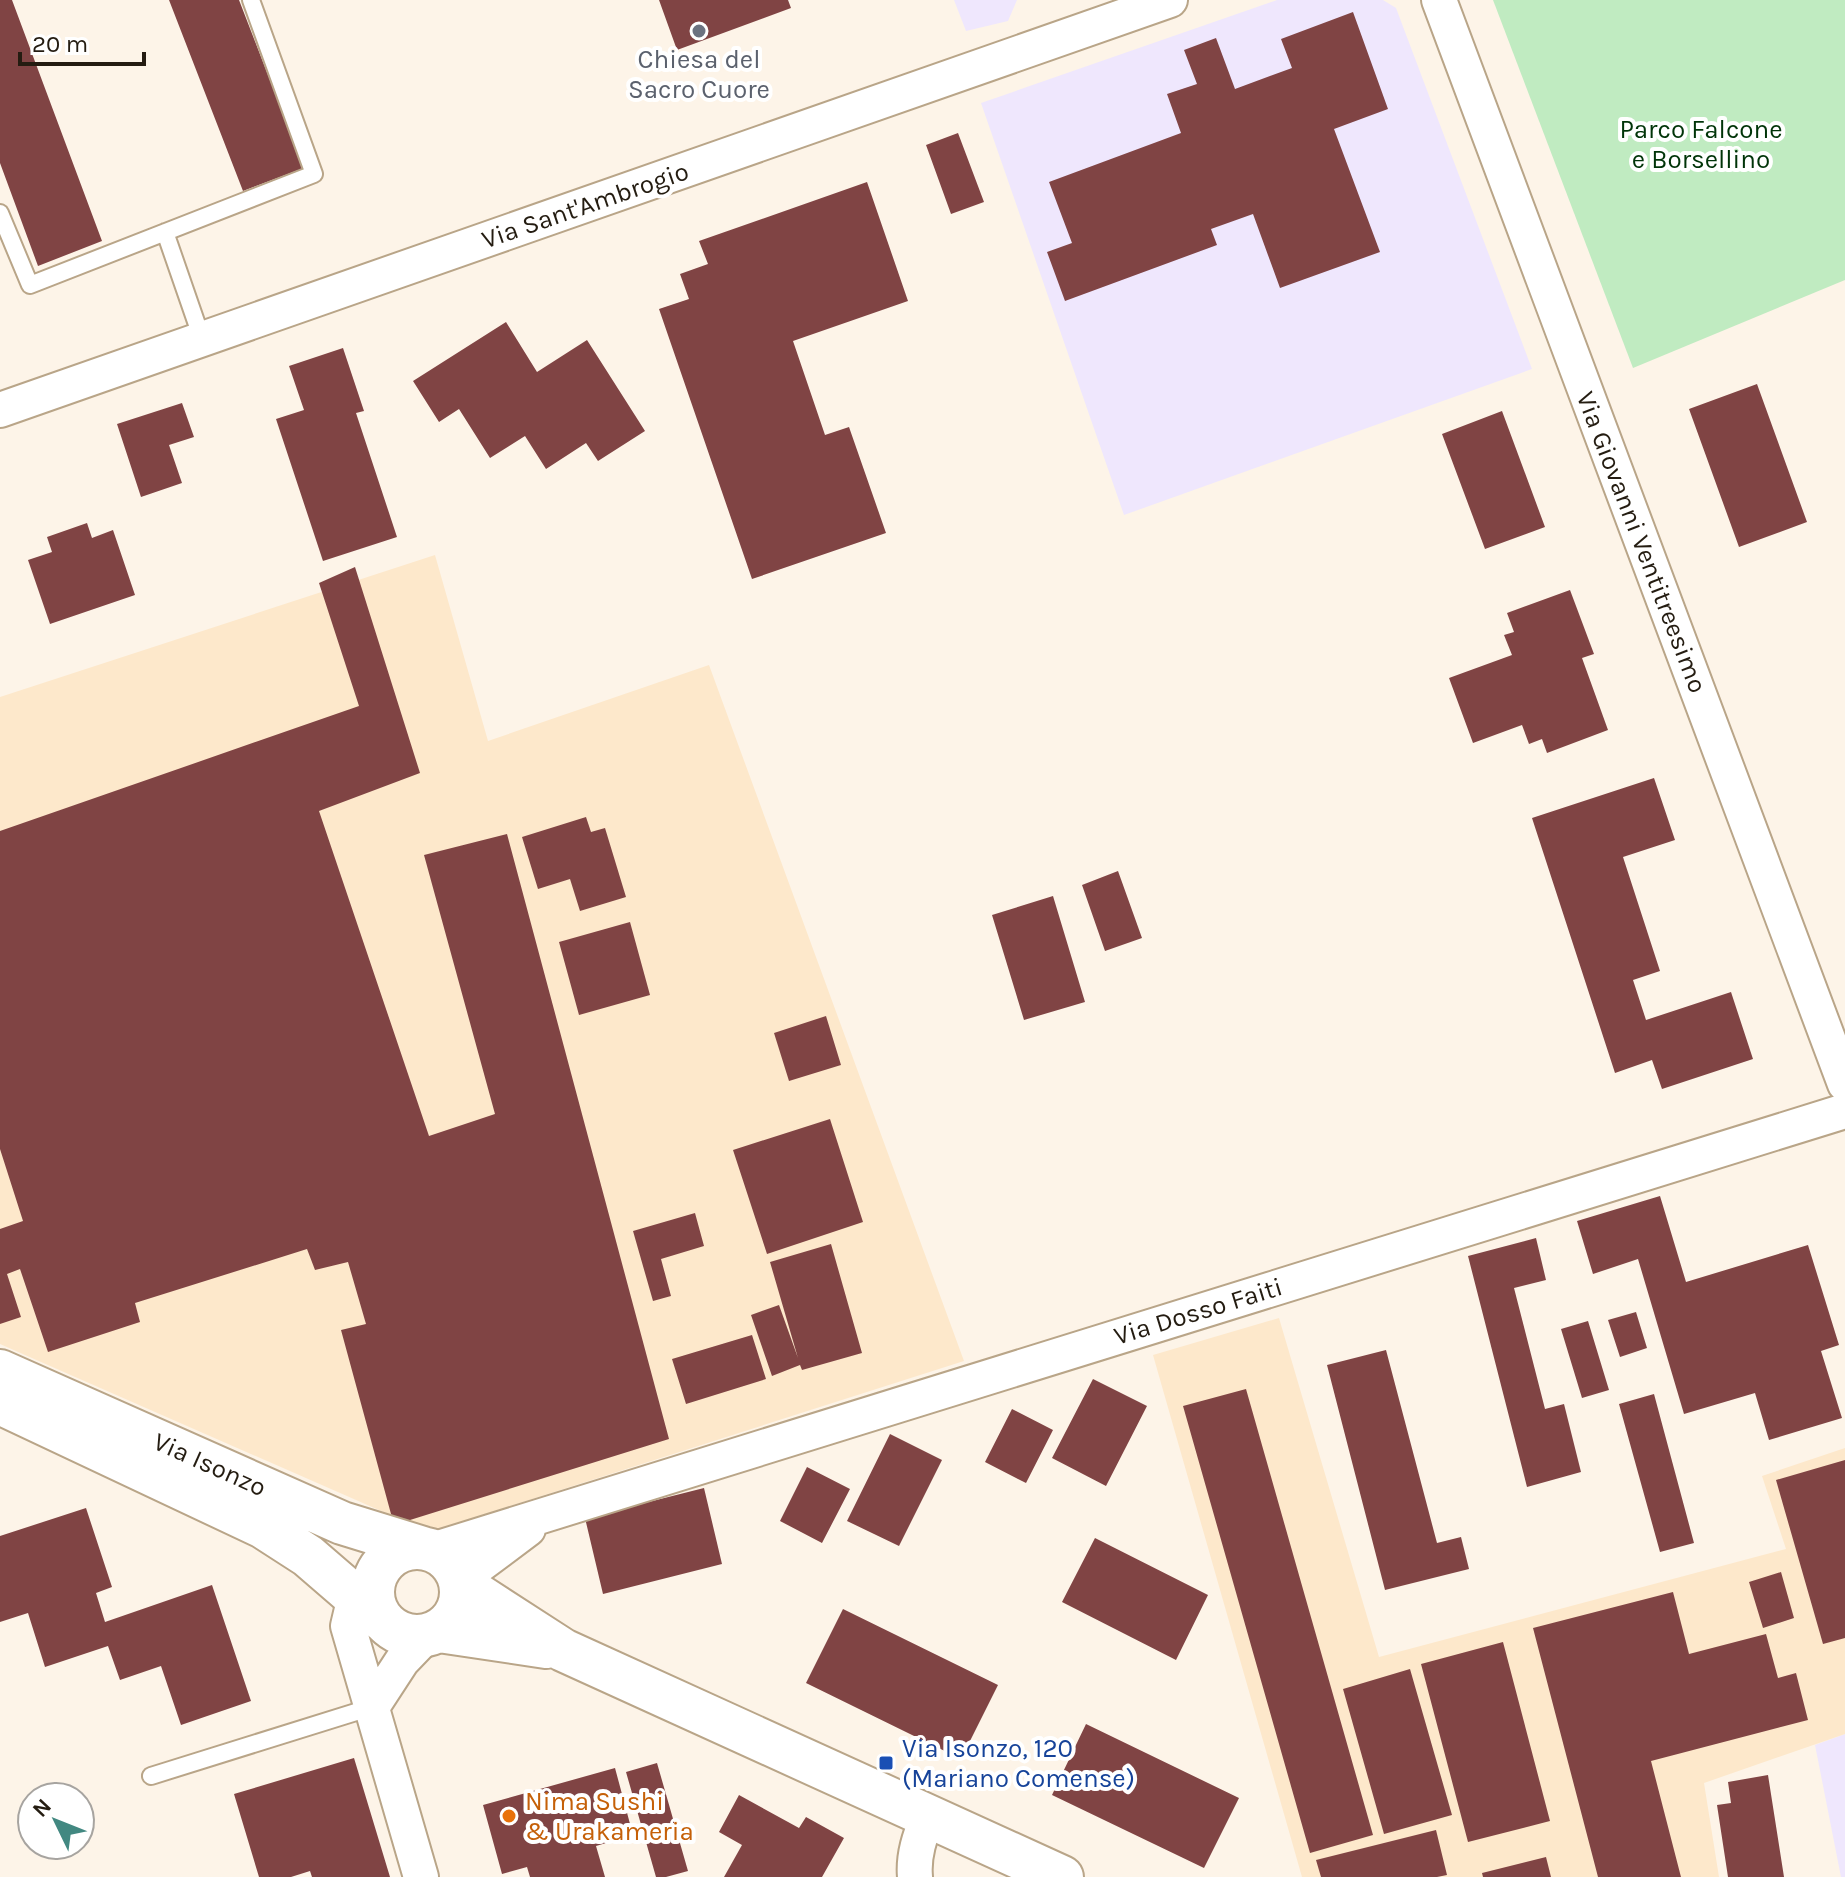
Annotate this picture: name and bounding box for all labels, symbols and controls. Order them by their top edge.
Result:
scale bar [20,16,144,66]
marker: Chiesa del Sacro Cuore [690,22,708,40]
text: 20 m [32,30,88,58]
place label: Chiesa del Sacro Cuore [628,44,770,105]
park label: Parco Falcone e Borsellino [1619,114,1783,175]
street label: Via Sant'Ambrogio [478,156,693,255]
street label: Via Giovanni Ventitreesimo [1570,387,1713,697]
street label: Via Dosso Faiti [1110,1271,1286,1352]
street label: Via Isonzo [149,1426,271,1503]
place label: Via Isonzo, 120 (Mariano Comense) [902,1733,1135,1794]
marker: Via Isonzo, 120 (Mariano Comense) [877,1754,895,1772]
north arrow [16,1781,96,1861]
place label: Nima Sushi & Urakameria [525,1786,694,1847]
text: N [27,1793,57,1823]
marker: Nima Sushi & Urakameria [500,1807,518,1825]

